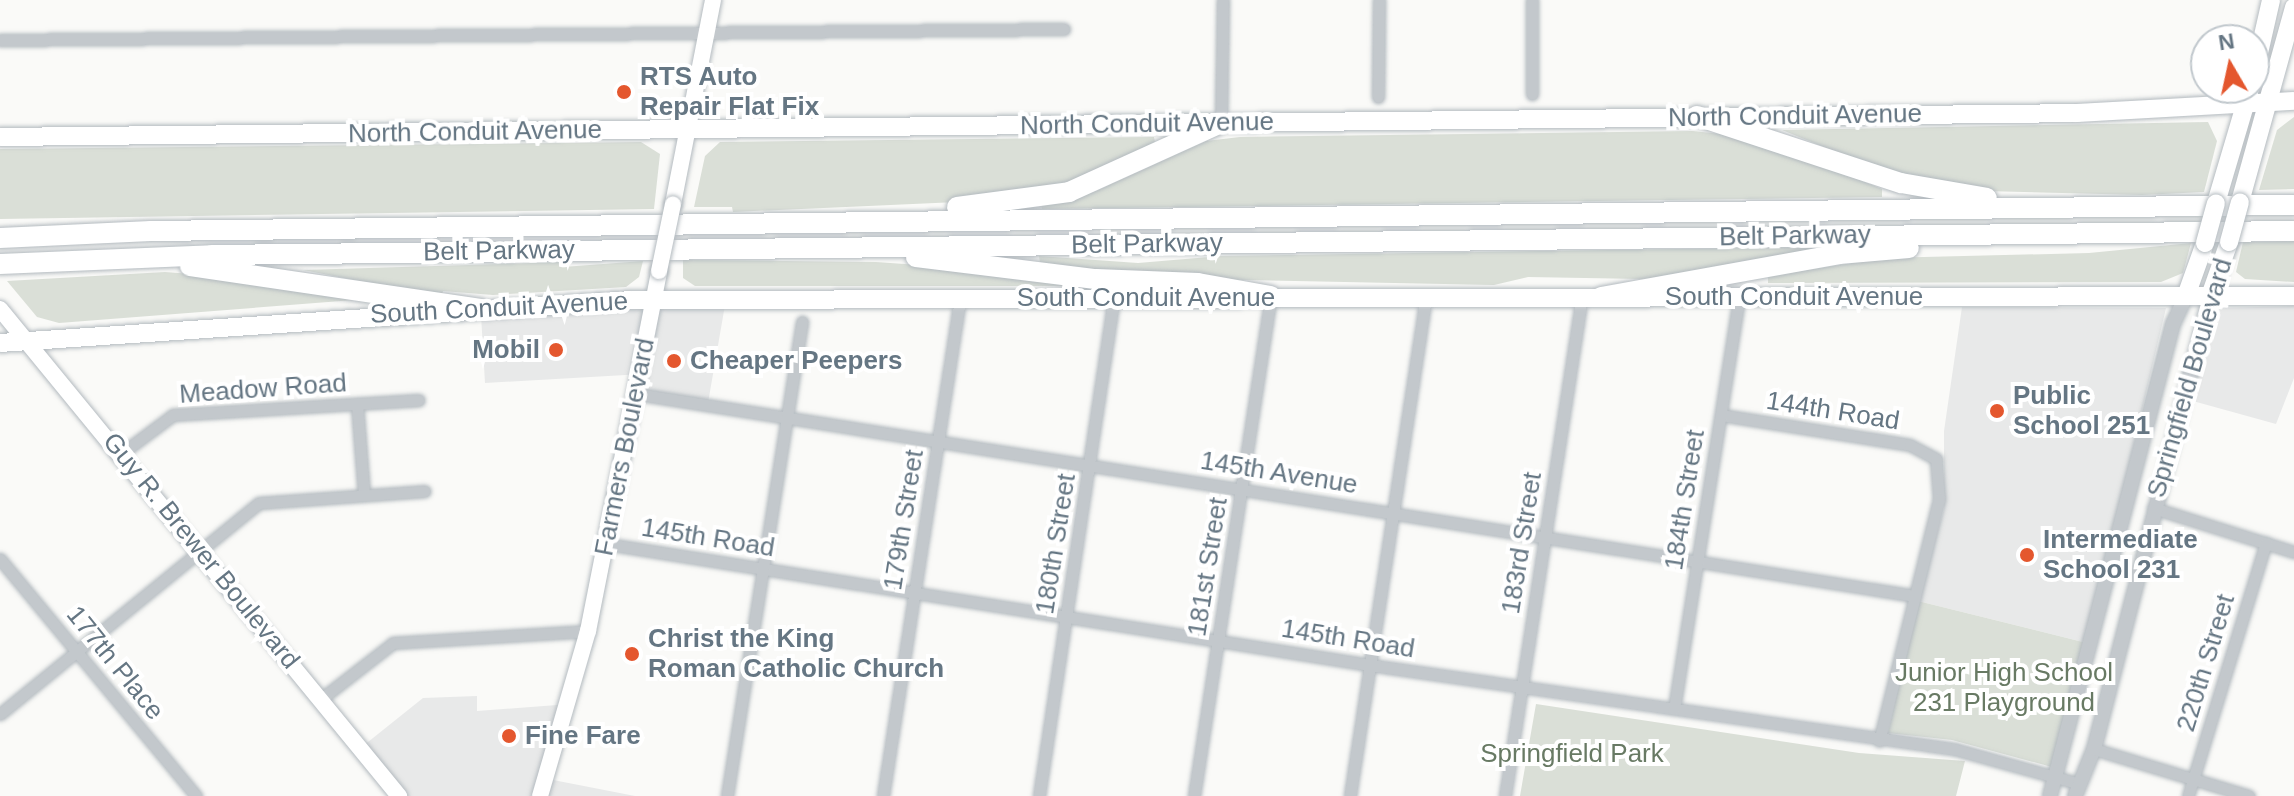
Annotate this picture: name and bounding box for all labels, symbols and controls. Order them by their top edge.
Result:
north arrow [2190,24,2270,104]
text: N [2217,28,2236,55]
place label: RTS Auto Repair Flat Fix [640,61,819,122]
marker: RTS Auto Repair Flat Fix [615,83,633,101]
street label: North Conduit Avenue [1667,98,1923,134]
street label: North Conduit Avenue [1019,106,1275,142]
street label: North Conduit Avenue [347,114,603,150]
street label: Belt Parkway [1719,219,1871,253]
street label: Belt Parkway [1071,227,1223,261]
street label: Belt Parkway [423,234,575,268]
street label: Springfield Boulevard [2141,255,2239,501]
street label: South Conduit Avenue [1664,281,1924,313]
street label: South Conduit Avenue [1016,282,1276,314]
street label: South Conduit Avenue [369,286,629,330]
place label: Mobil [472,334,540,366]
street label: Farmers Boulevard [589,336,661,558]
marker: Mobil [547,341,565,359]
place label: Cheaper Peepers [690,345,902,377]
marker: Cheaper Peepers [665,352,683,370]
street label: Meadow Road [178,368,348,410]
place label: Public School 251 [2013,380,2150,442]
street label: 144th Road [1764,385,1902,437]
marker: Public School 251 [1988,402,2006,420]
street label: Guy R. Brewer Boulevard [96,427,306,675]
street label: 184th Street [1659,428,1711,572]
street label: 145th Avenue [1198,445,1360,501]
street label: 179th Street [878,448,930,592]
street label: 183rd Street [1495,470,1549,616]
street label: 180th Street [1030,472,1082,616]
street label: 181st Street [1182,495,1234,639]
street label: 145th Road [639,512,777,564]
place label: Intermediate School 231 [2043,524,2198,586]
marker: Intermediate School 231 [2018,546,2036,564]
street label: 220th Street [2170,591,2242,735]
street label: 177th Place [60,600,170,726]
street label: 145th Road [1279,613,1417,665]
place label: Christ the King Roman Catholic Church [648,623,944,684]
marker: Christ the King Roman Catholic Church [623,645,641,663]
park label: Junior High School 231 Playground [1895,657,2113,718]
place label: Fine Fare [525,720,641,752]
marker: Fine Fare [500,727,518,745]
park label: Springfield Park [1480,738,1664,770]

